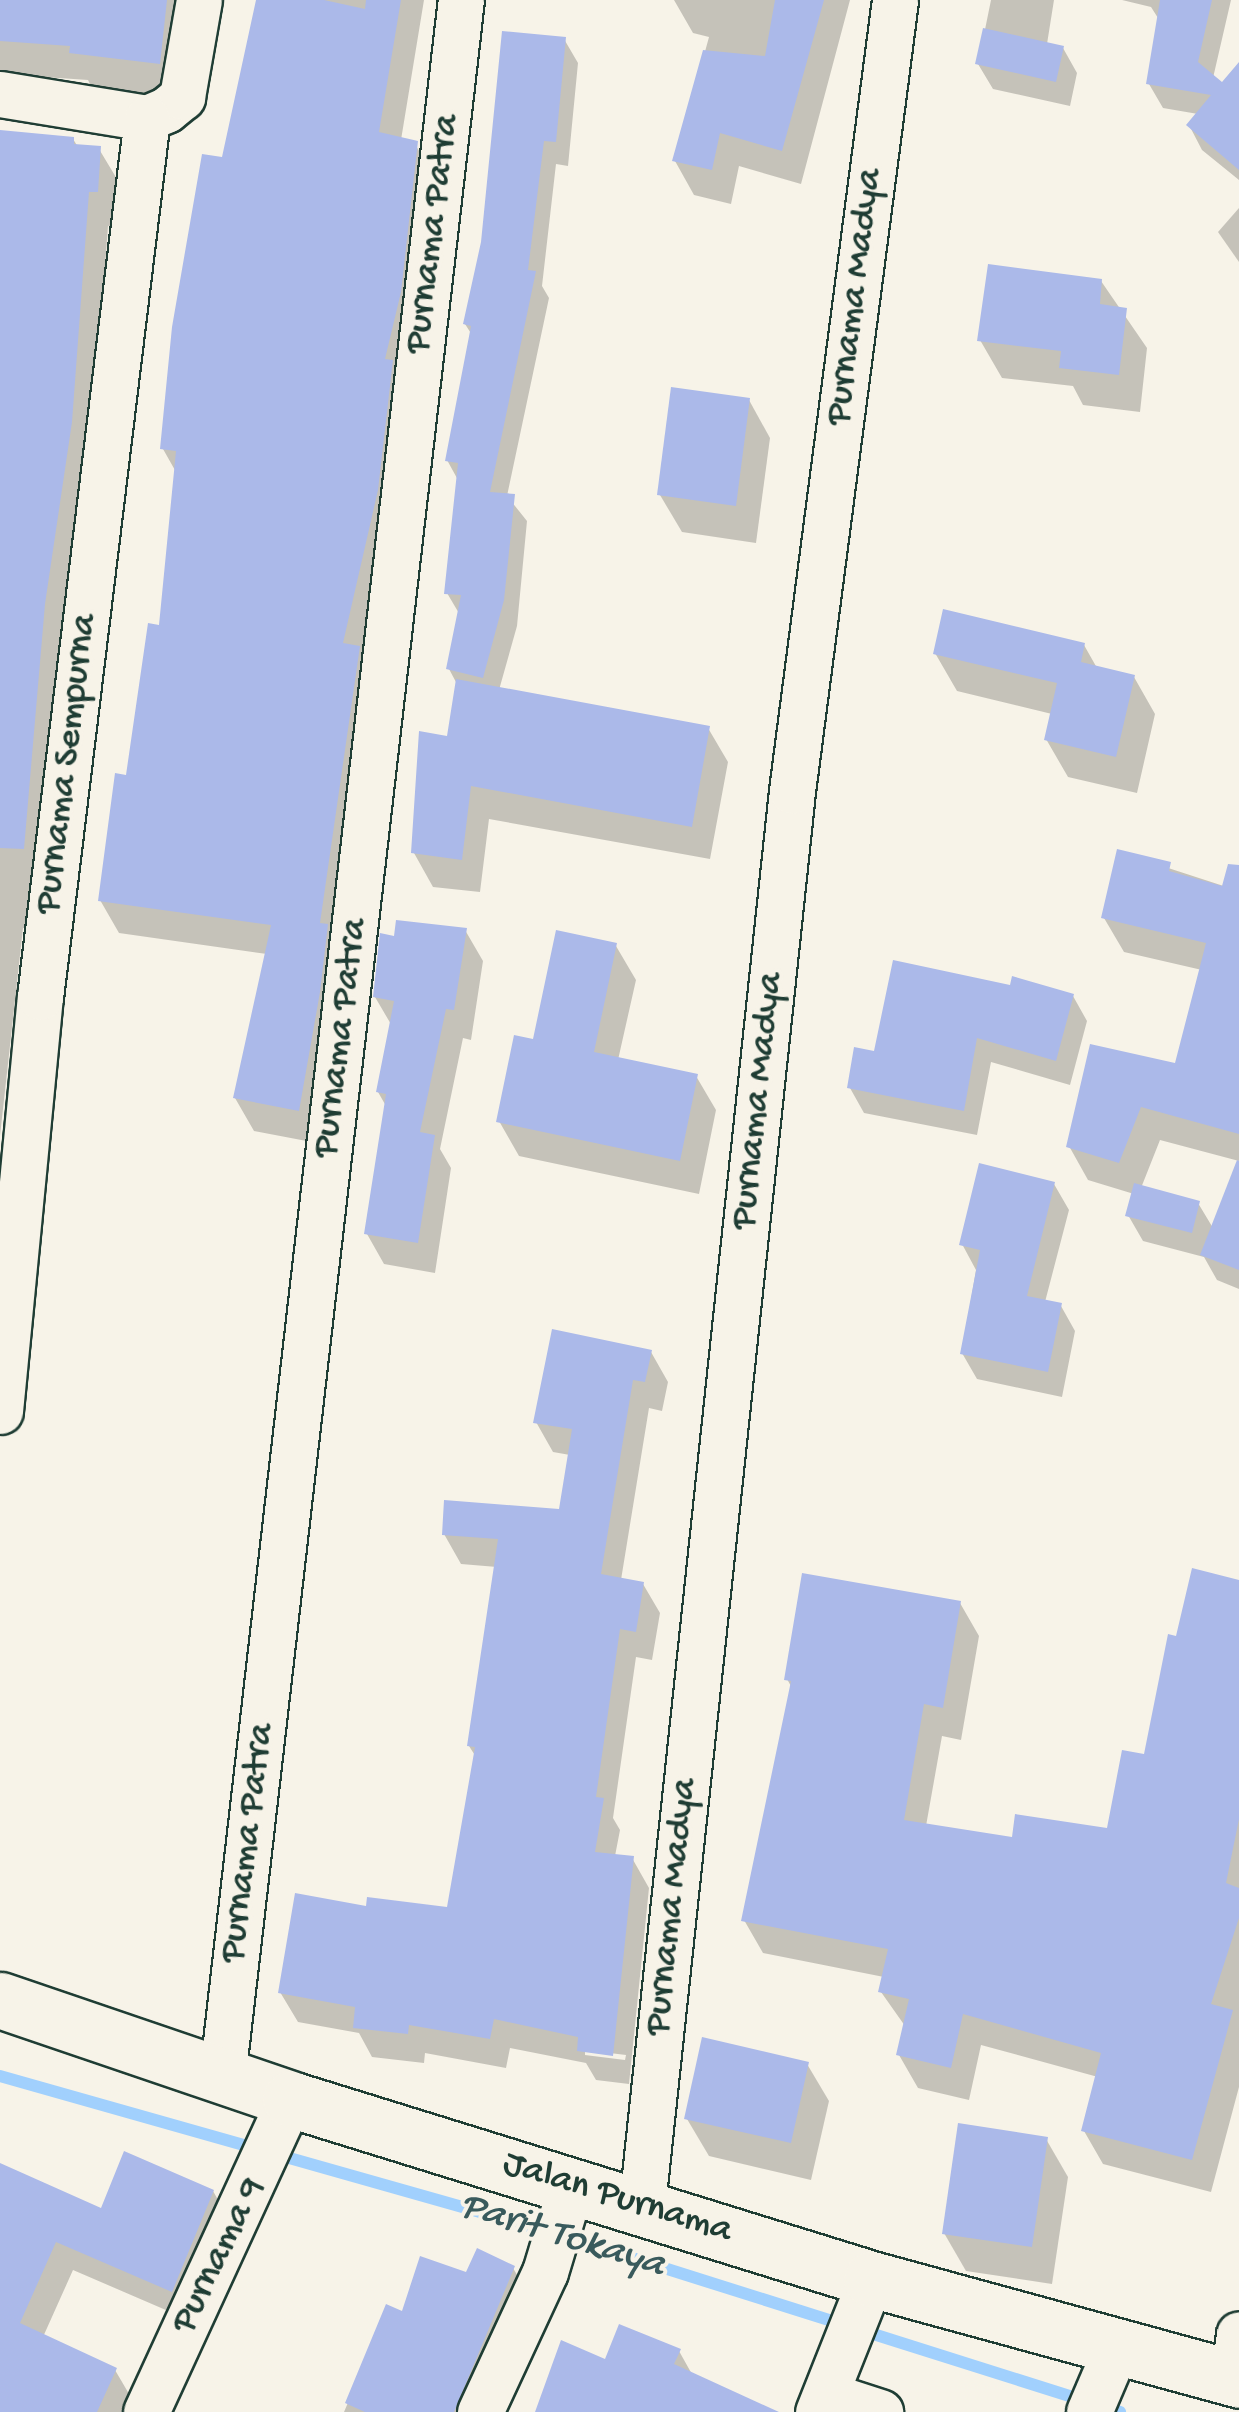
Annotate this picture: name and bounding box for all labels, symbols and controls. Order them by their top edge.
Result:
street label: Purnama Patra [397,112,471,356]
street label: Purnama Madya [818,166,894,428]
street label: Purnama Sempurna [27,611,109,917]
street label: Purnama Patra [305,916,379,1160]
street label: Purnama Madya [723,970,795,1232]
street label: Purnama Patra [212,1721,286,1965]
street label: Purnama Madya [637,1776,709,2038]
street label: Jalan Purnama [497,2143,737,2255]
street label: Purnama 9 [163,2171,277,2341]
water label: Parit Tokaya [454,2183,670,2291]

